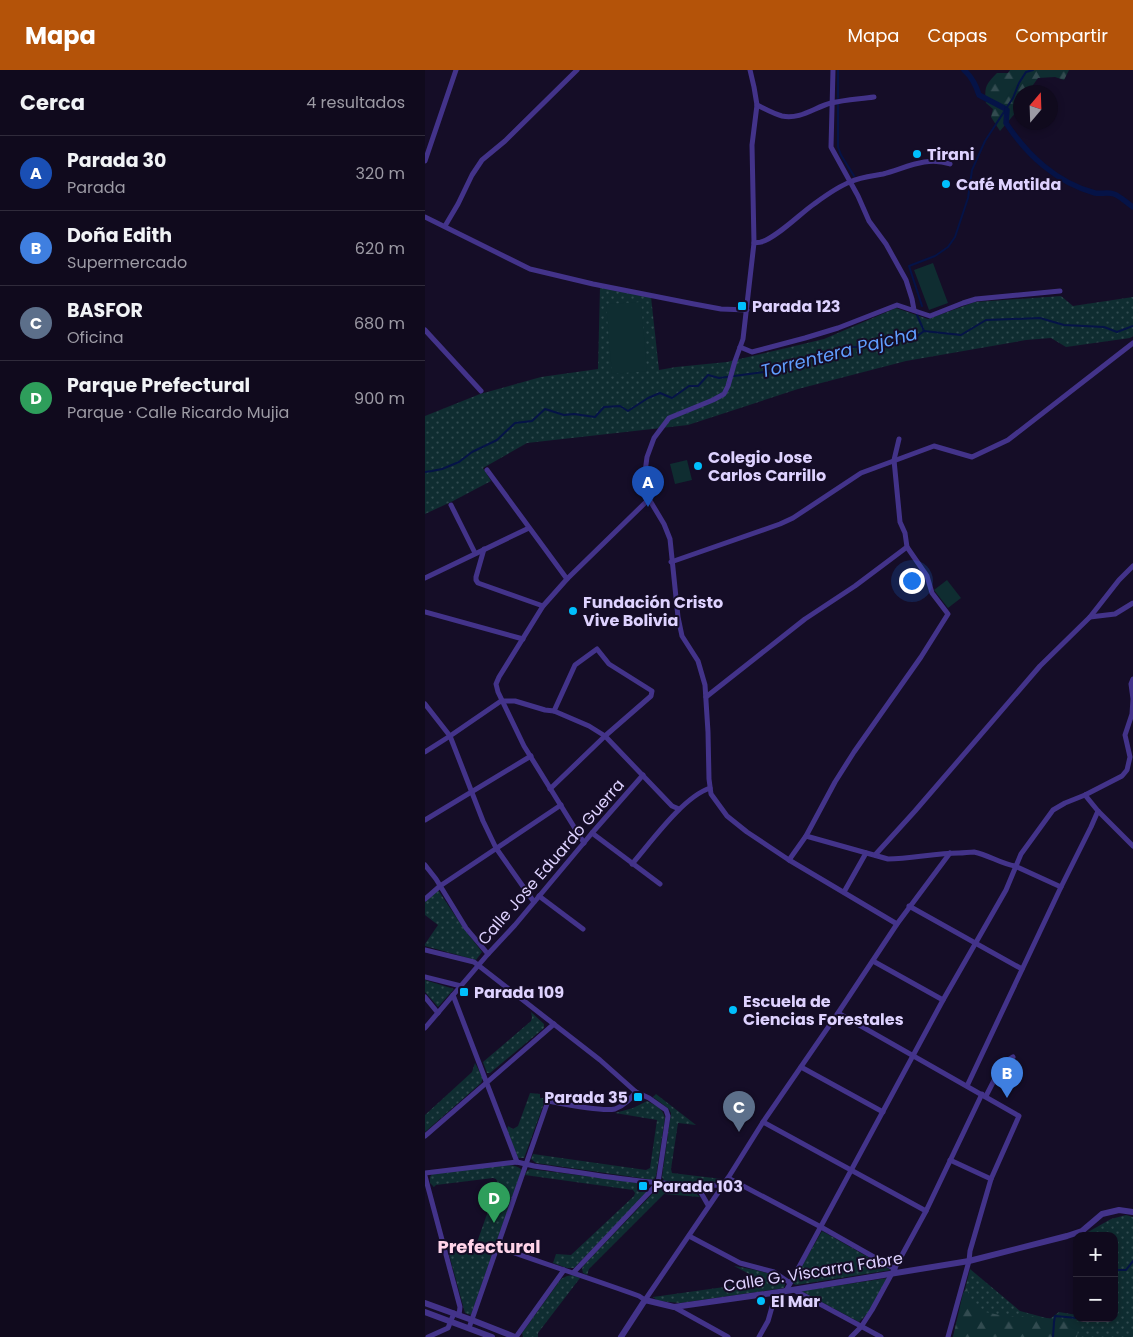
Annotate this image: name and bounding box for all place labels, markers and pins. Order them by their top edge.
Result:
place label: Tirani [927,143,974,166]
marker: Tirani [911,148,923,160]
place label: Café Matilda [956,173,1061,196]
marker: Café Matilda [940,178,952,190]
place label: Parada 123 [752,295,841,318]
marker: Parada 123 [736,300,748,312]
place label: Colegio Jose Carlos Carrillo [708,446,826,487]
marker: Colegio Jose Carlos Carrillo [692,460,704,472]
pin: A [632,466,664,507]
place label: Fundación Cristo Vive Bolivia [583,591,723,632]
marker: Fundación Cristo Vive Bolivia [567,605,579,617]
place label: Parada 109 [474,981,564,1004]
marker: Parada 109 [458,986,470,998]
place label: Escuela de Ciencias Forestales [743,990,904,1031]
marker: Escuela de Ciencias Forestales [727,1004,739,1016]
pin: B [991,1057,1023,1098]
place label: Parada 35 [544,1086,628,1109]
marker: Parada 35 [632,1091,644,1103]
pin: C [723,1091,755,1132]
place label: Parada 103 [653,1175,743,1198]
marker: Parada 103 [637,1180,649,1192]
pin: D [478,1182,510,1223]
place label: El Mar [771,1290,820,1313]
marker: El Mar [755,1295,767,1307]

